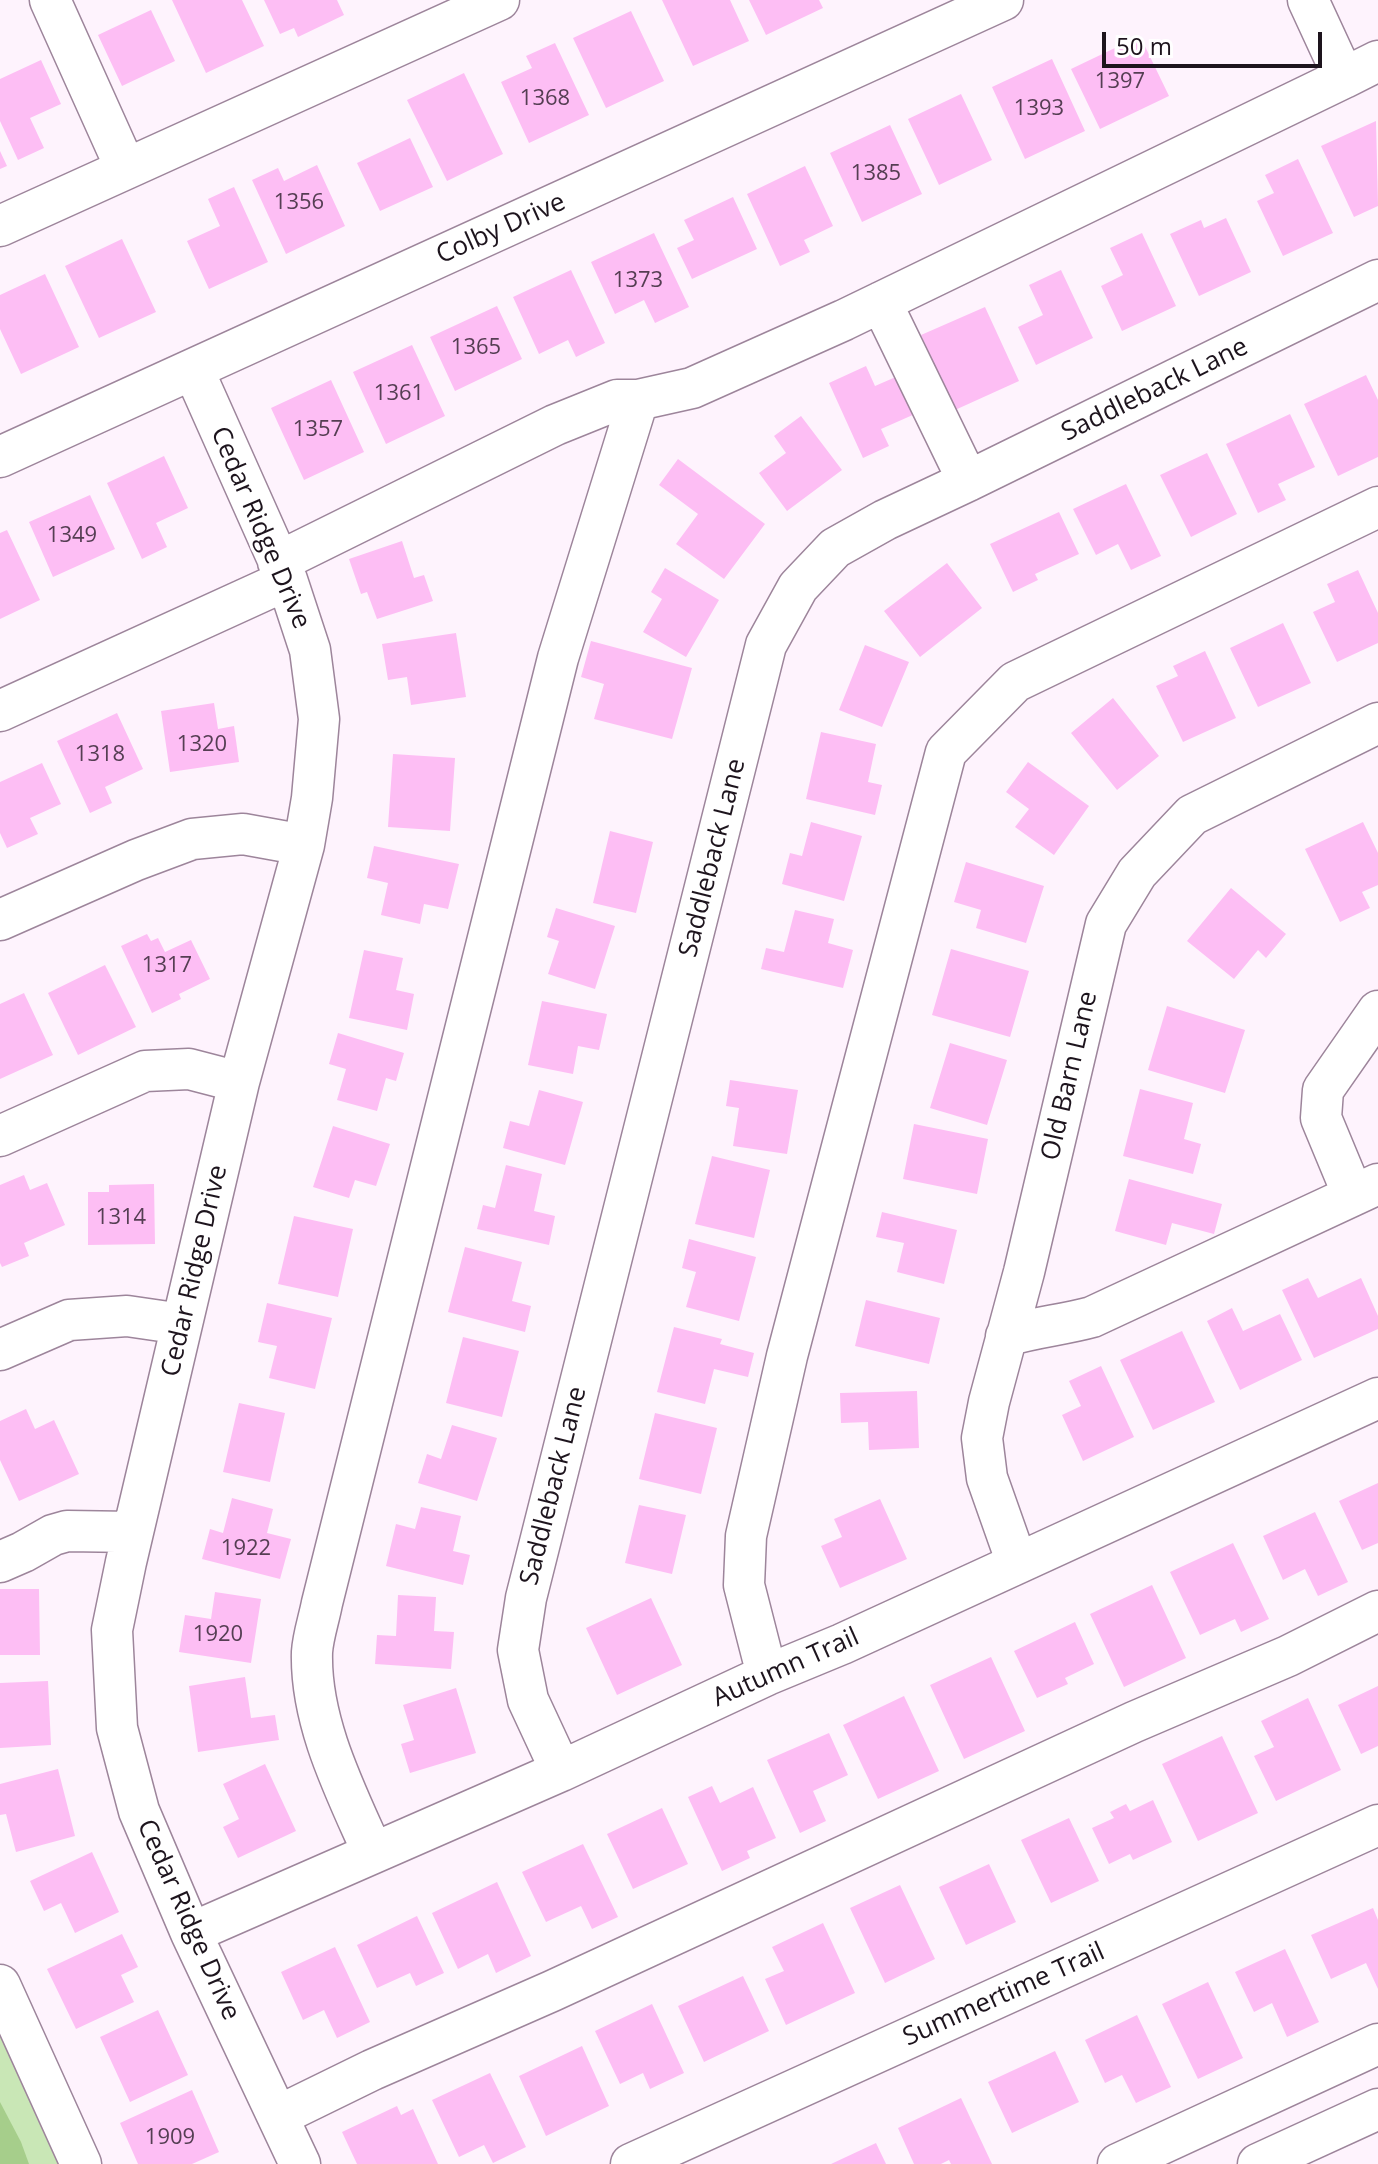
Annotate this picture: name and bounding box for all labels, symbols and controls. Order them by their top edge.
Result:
scale bar [1106,16,1326,66]
text: 50 m [1116,29,1172,62]
house number: 1397 [1095,69,1145,95]
house number: 1368 [520,86,570,112]
house number: 1393 [1014,96,1064,122]
house number: 1385 [851,161,901,187]
street label: Colby Drive [432,187,570,271]
house number: 1356 [274,190,324,216]
house number: 1373 [613,268,663,294]
street label: Saddleback Lane [1057,331,1253,449]
house number: 1365 [451,335,501,361]
house number: 1361 [374,381,424,407]
house number: 1357 [293,417,343,443]
street label: Cedar Ridge Drive [203,422,317,634]
house number: 1349 [47,523,97,549]
house number: 1320 [177,732,227,758]
house number: 1318 [75,742,125,768]
street label: Saddleback Lane [673,756,753,960]
house number: 1317 [142,953,192,979]
street label: Old Barn Lane [1035,988,1105,1164]
street label: Cedar Ridge Drive [155,1162,235,1380]
house number: 1314 [96,1205,146,1231]
street label: Saddleback Lane [514,1384,594,1588]
house number: 1922 [221,1536,271,1562]
house number: 1920 [193,1622,243,1648]
street label: Autumn Trail [708,1622,864,1714]
street label: Cedar Ridge Drive [130,1815,246,2025]
street label: Summertime Trail [898,1937,1110,2053]
house number: 1909 [145,2125,195,2151]

